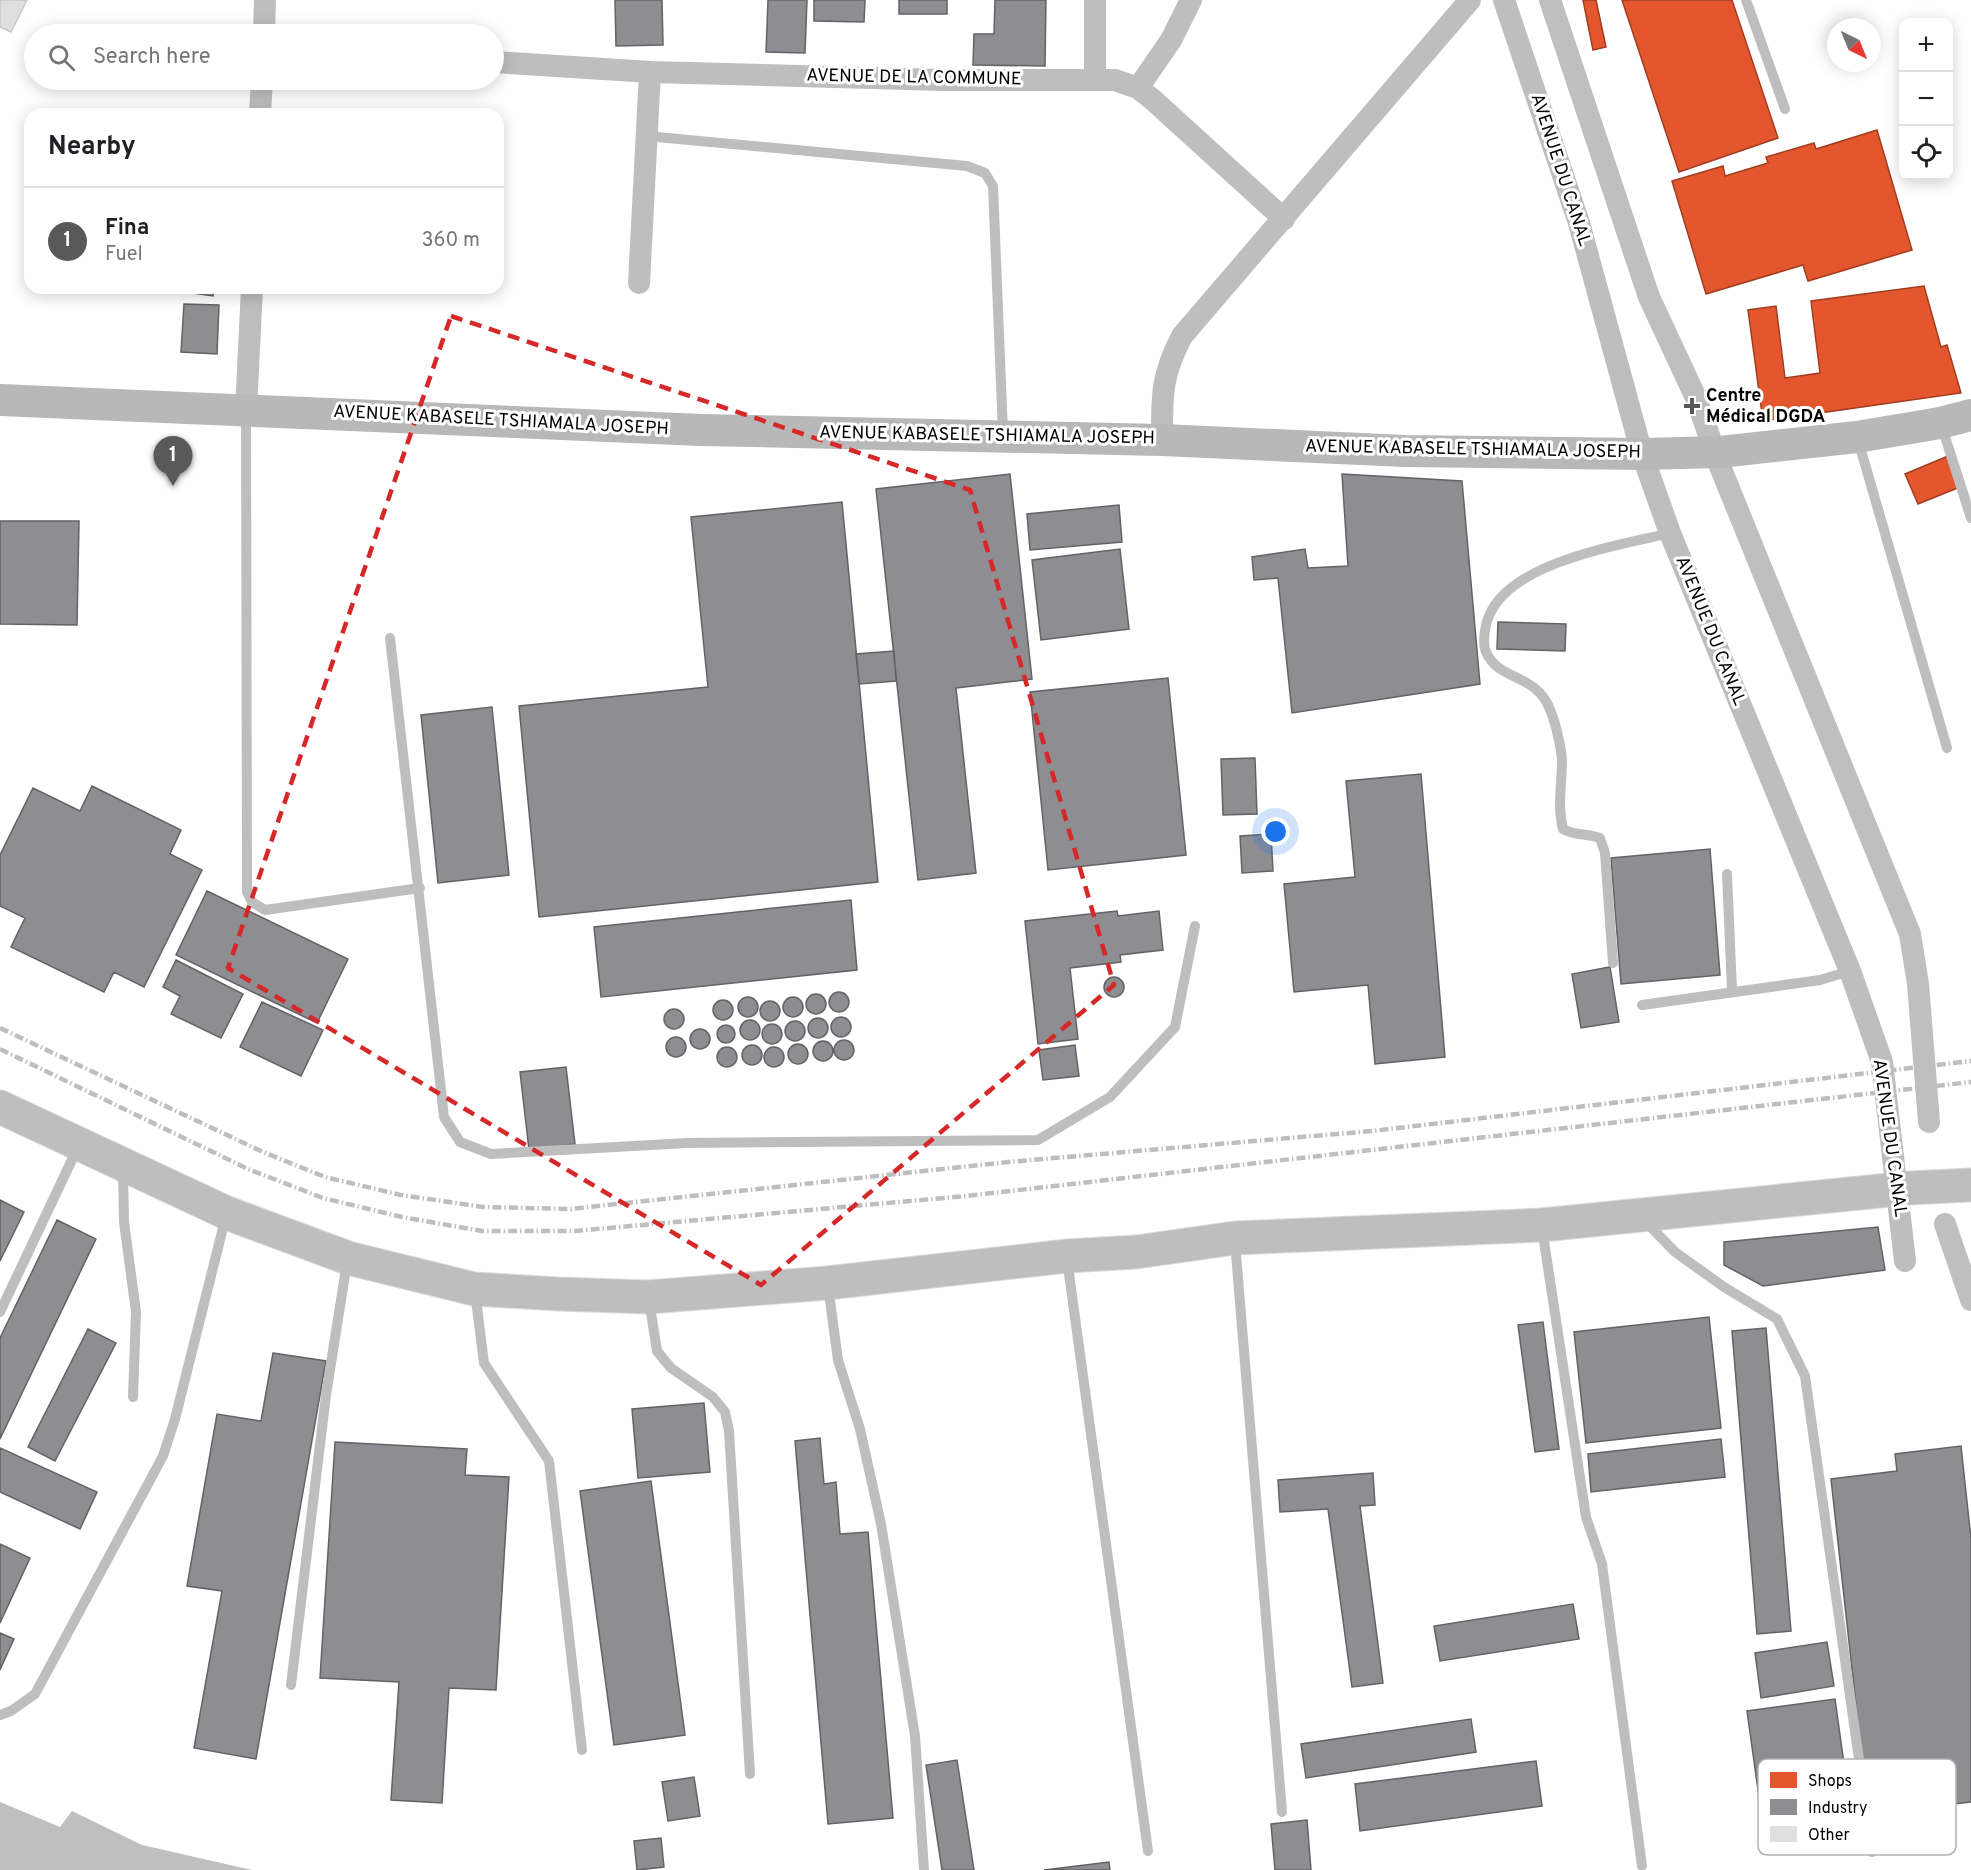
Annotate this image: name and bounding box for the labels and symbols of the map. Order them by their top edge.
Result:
north arrow [1827,18,1881,72]
street label: AVENUE DE LA COMMUNE [806,65,1022,91]
street label: AVENUE DU CANAL [1524,91,1596,249]
place label: Centre Médical DGDA [1706,385,1826,429]
marker: Centre Médical DGDA [1683,397,1701,415]
street label: AVENUE KABASELE TSHIAMALA JOSEPH [333,401,669,441]
street label: AVENUE KABASELE TSHIAMALA JOSEPH [819,422,1155,450]
pin: 1 [154,436,192,486]
street label: AVENUE KABASELE TSHIAMALA JOSEPH [1305,436,1641,464]
street label: AVENUE DU CANAL [1670,553,1750,709]
your location [1261,817,1290,846]
street label: AVENUE DU CANAL [1867,1058,1911,1218]
legend [1758,1759,1956,1855]
text: Shops [1808,1772,1852,1792]
text: Industry [1808,1799,1867,1819]
text: Other [1808,1826,1850,1846]

